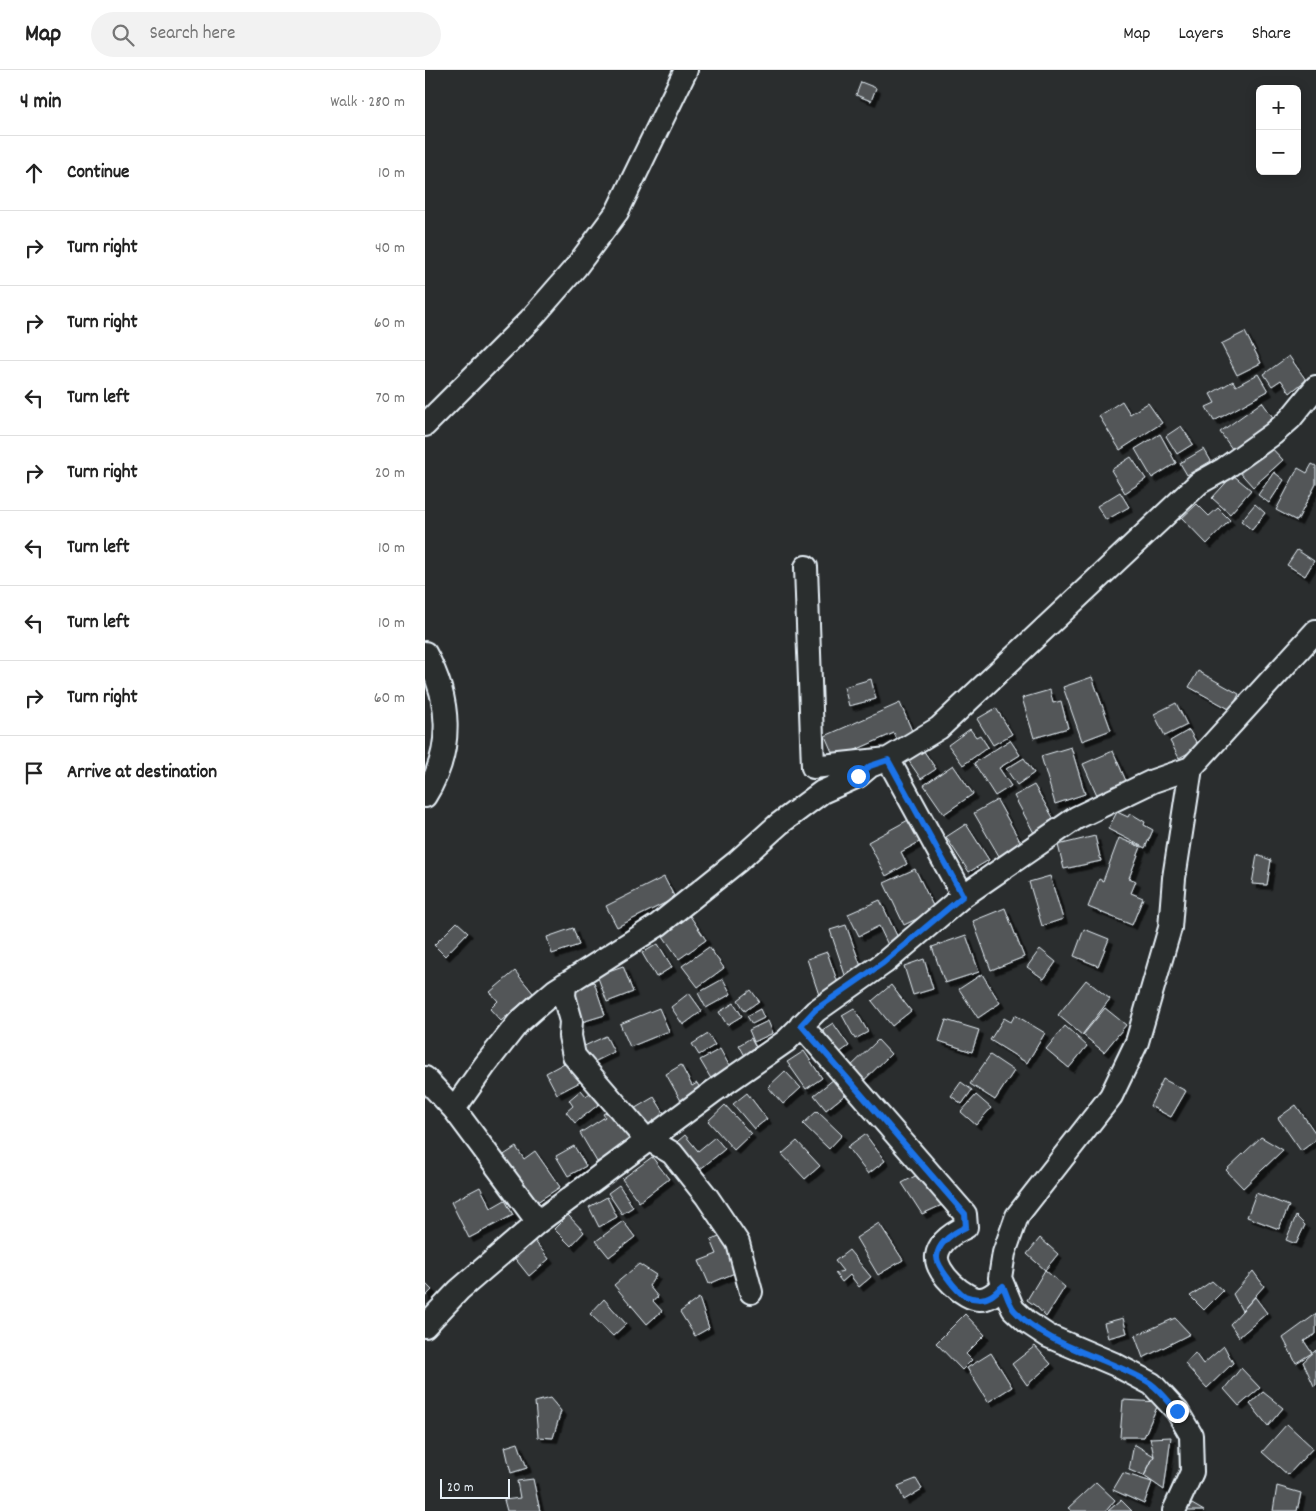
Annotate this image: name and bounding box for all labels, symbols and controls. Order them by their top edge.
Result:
search box [91,12,441,57]
text: Map [25,18,61,52]
icon: search [109,21,137,49]
text: Search here [149,21,235,48]
text: Map [1123,22,1150,47]
text: Layers [1178,22,1224,47]
text: Share [1252,22,1291,47]
map controls [1256,85,1301,175]
button: + [1256,85,1301,130]
text: 4 min [20,88,62,118]
text: Walk · 280 m [330,91,405,114]
button: − [1256,130,1301,175]
icon: ahead [20,159,48,187]
text: Continue [67,160,129,187]
text: 10 m [378,162,405,185]
icon: right [20,234,48,262]
text: Turn right [67,235,138,262]
text: 40 m [375,237,405,260]
icon: right [20,309,48,337]
text: Turn right [67,310,138,337]
text: 60 m [374,312,405,335]
icon: left [20,384,48,412]
text: Turn left [67,385,130,412]
text: 70 m [375,387,405,410]
icon: right [20,459,48,487]
text: Turn right [67,460,138,487]
text: 20 m [375,462,405,485]
icon: left [20,534,48,562]
text: Turn left [67,535,130,562]
text: 10 m [378,537,405,560]
icon: left [20,609,48,637]
text: Turn left [67,610,130,637]
text: 10 m [378,612,405,635]
icon: right [20,684,48,712]
text: Turn right [67,685,138,712]
text: 60 m [374,687,405,710]
icon: arrive [20,759,48,787]
text: Arrive at destination [67,760,217,787]
route start [847,765,870,788]
route end [1166,1400,1189,1423]
scale bar [440,1476,510,1499]
text: 20 m [447,1478,474,1498]

